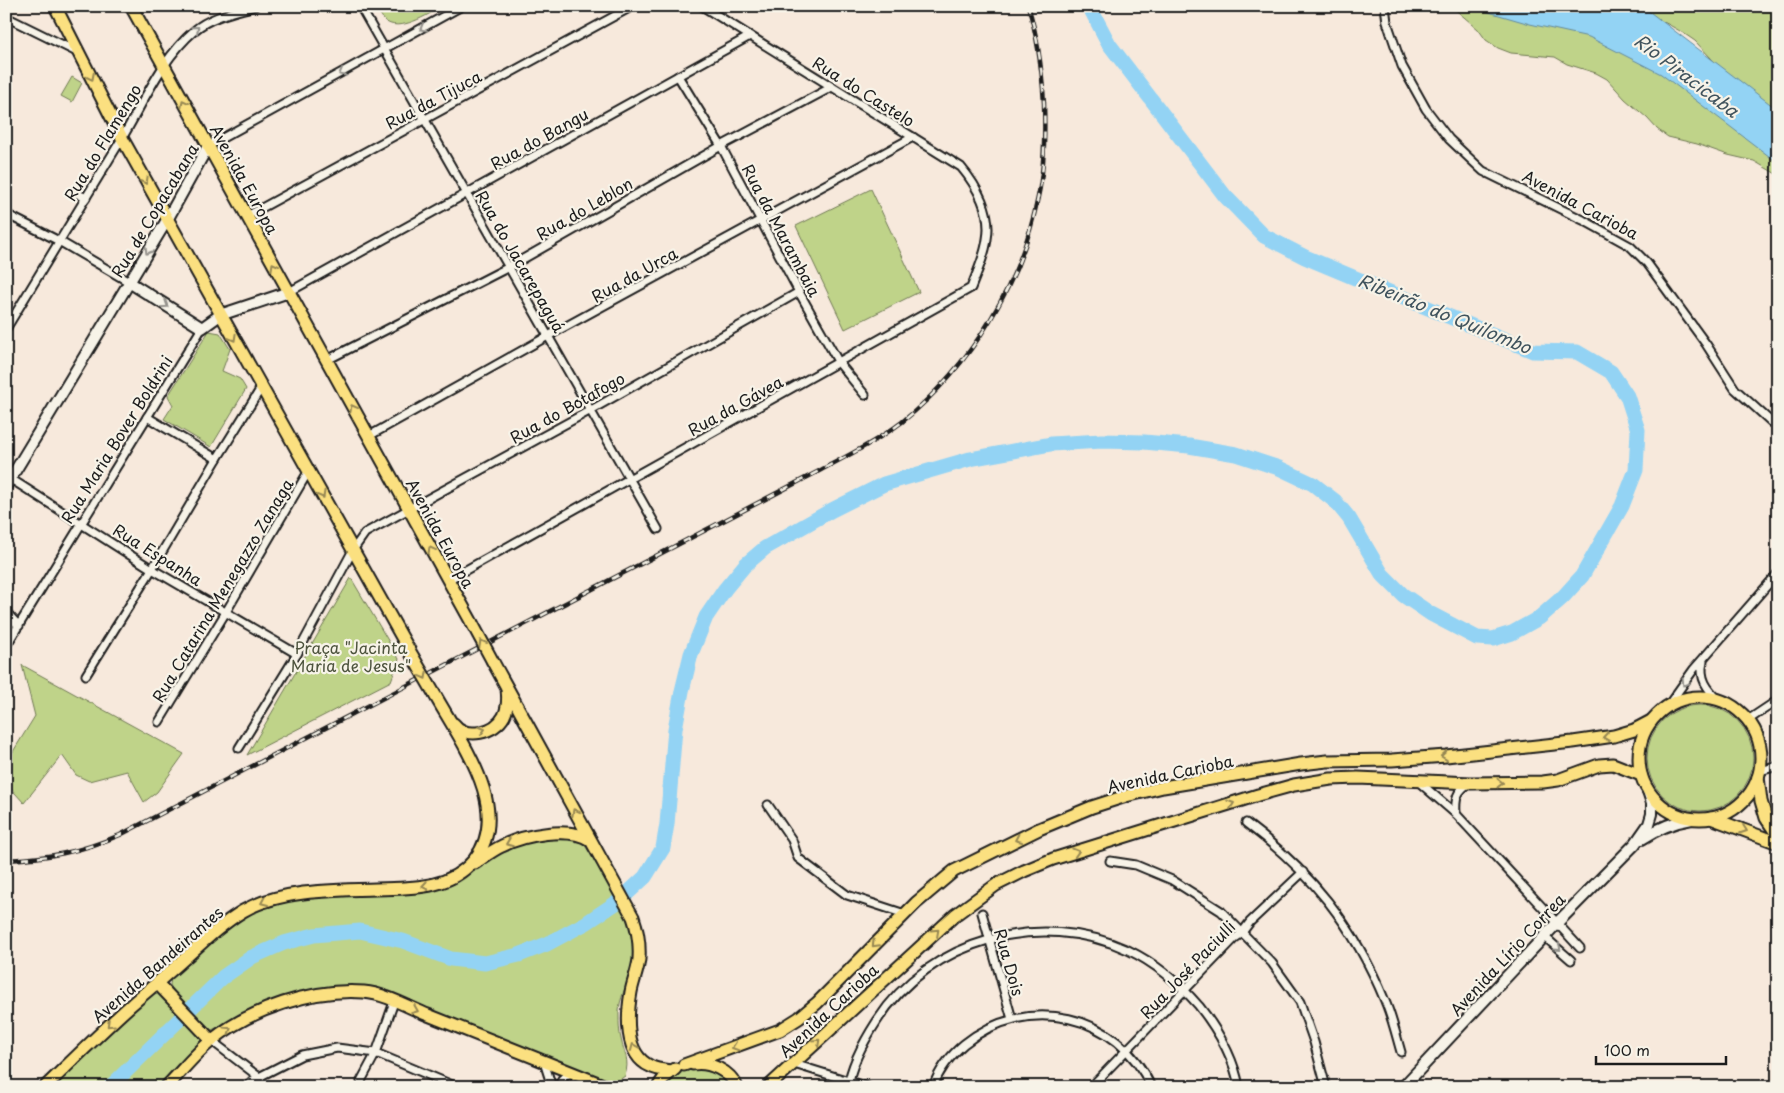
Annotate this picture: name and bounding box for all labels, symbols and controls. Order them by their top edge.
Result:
one-way arrow [420,21,429,31]
one-way arrow [191,26,200,35]
water label: Rio Piracicaba [1629,27,1746,124]
street label: Rua do Castelo [808,50,920,132]
street label: Rua da Tijuca [381,64,485,134]
one-way arrow [338,66,347,76]
one-way arrow [85,72,95,81]
street label: Rua do Flamengo [58,79,146,205]
one-way arrow [181,100,191,109]
street label: Rua do Bangu [486,101,592,175]
street label: Avenida Europa [205,120,285,238]
street label: Rua de Copacabana [104,138,204,282]
street label: Rua da Marambaia [737,159,827,301]
street label: Avenida Carioba [1519,163,1643,245]
street label: Rua do Leblon [531,171,637,245]
one-way arrow [139,176,149,185]
street label: Rua do Jacarepaguá [470,185,572,337]
street label: Rua da Urca [587,240,681,308]
one-way arrow [145,246,154,255]
one-way arrow [270,262,280,271]
water label: Ribeirão do Quilombo [1355,266,1536,360]
one-way arrow [160,299,169,308]
one-way arrow [227,333,237,342]
street label: Rua Maria Bover Boldrini [54,350,178,528]
street label: Rua do Botafogo [505,365,629,449]
street label: Rua da Gávea [683,369,787,441]
one-way arrow [349,404,359,413]
street label: Rua Catarina Menegazzo Zanaga [146,474,298,706]
street label: Avenida Europa [401,474,481,592]
one-way arrow [315,490,325,499]
street label: Rua Espanha [109,517,207,591]
one-way arrow [428,546,438,555]
park label: Praça "Jacinta Maria de Jesus" [291,635,411,677]
one-way arrow [479,639,489,648]
one-way arrow [417,671,427,680]
one-way arrow [1682,677,1691,686]
one-way arrow [478,726,486,736]
one-way arrow [1601,732,1610,742]
street label: Avenida Carioba [1105,748,1235,798]
one-way arrow [1440,750,1448,761]
one-way arrow [1497,778,1505,788]
one-way arrow [1226,799,1234,809]
one-way arrow [571,808,581,817]
one-way arrow [1740,824,1748,834]
one-way arrow [1014,833,1023,843]
one-way arrow [506,837,514,847]
one-way arrow [1071,848,1079,858]
one-way arrow [420,881,429,891]
street label: Avenida Lírio Correa [1444,887,1570,1021]
one-way arrow [260,896,269,907]
street label: Avenida Bandeirantes [86,900,228,1028]
street label: Rua José Paciulli [1134,914,1240,1024]
street label: Rua Dois [989,926,1031,998]
one-way arrow [930,929,939,938]
one-way arrow [871,939,880,948]
one-way arrow [1552,943,1561,952]
street label: Avenida Carioba [773,957,883,1063]
one-way arrow [410,1003,419,1014]
one-way arrow [107,1019,116,1028]
one-way arrow [222,1027,231,1037]
scale bar [1596,1033,1726,1065]
text: 100 m [1604,1038,1650,1061]
one-way arrow [811,1039,820,1048]
one-way arrow [731,1042,740,1052]
one-way arrow [630,1043,640,1052]

